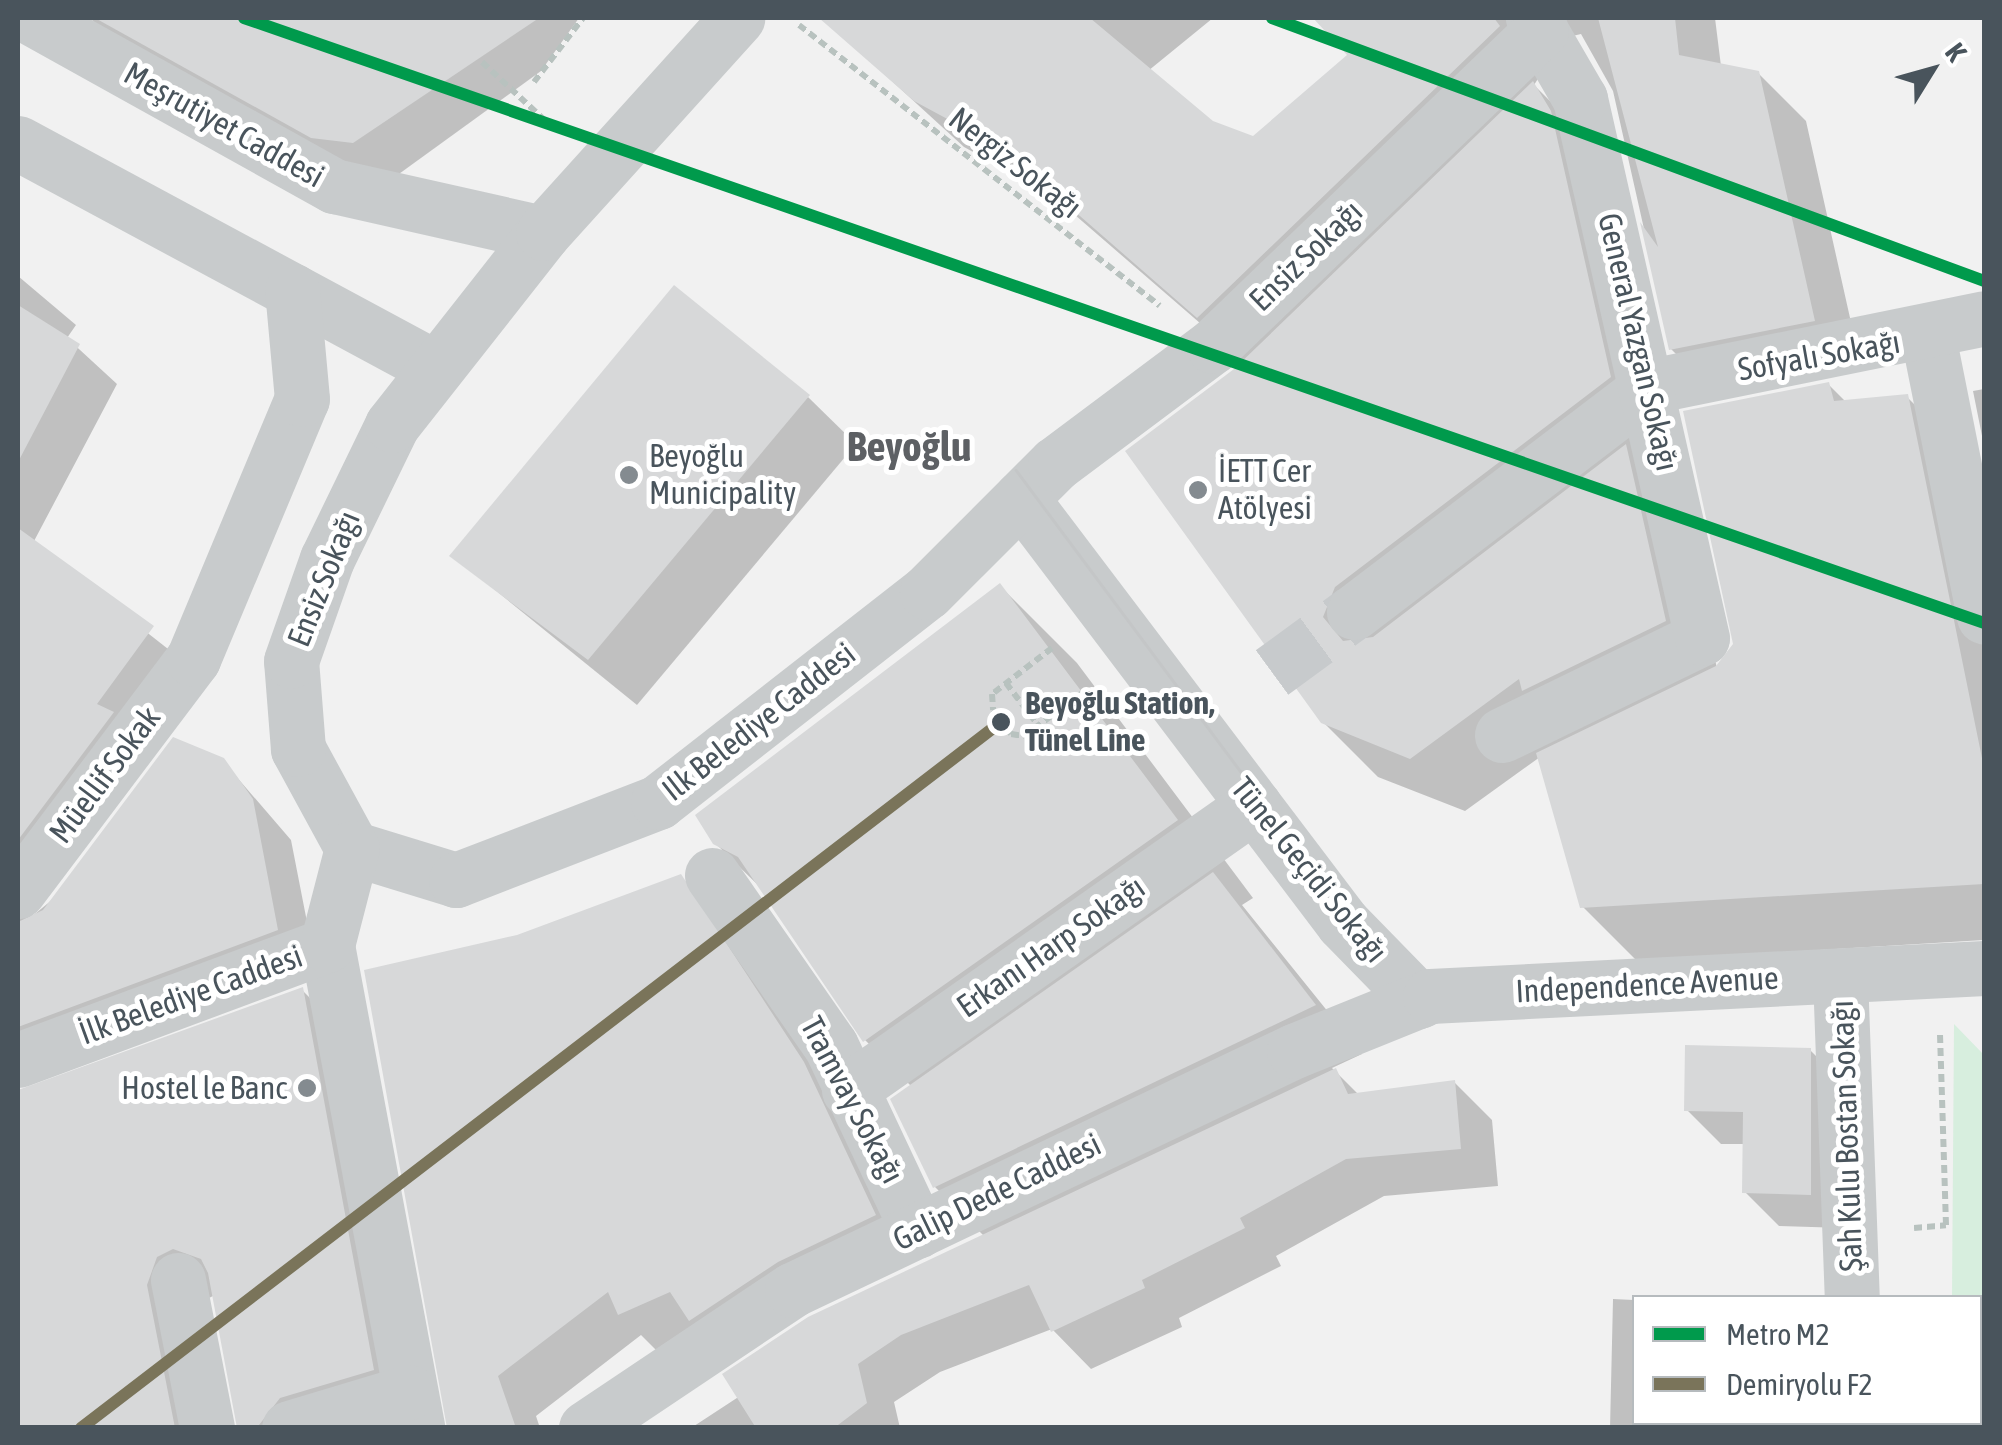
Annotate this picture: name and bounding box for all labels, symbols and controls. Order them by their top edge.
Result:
north arrow [1882,20,1982,120]
text: K [1939,37,1973,67]
street label: Meşrutiyet Caddesi [117,54,331,196]
street label: Nergiz Sokağı [941,99,1089,227]
street label: Ensiz Sokağı [1241,193,1371,319]
street label: General Yazgan Sokağı [1590,209,1686,475]
street label: Sofyalı Sokağı [1735,323,1903,389]
district label: Beyoğlu [847,421,971,471]
place label: Beyoğlu Municipality [649,438,796,513]
place label: İETT Cer Atölyesi [1218,453,1312,528]
marker: Beyoğlu Municipality [618,464,640,486]
marker: İETT Cer Atölyesi [1187,479,1209,501]
street label: Ensiz Sokağı [280,506,368,652]
street label: Ilk Belediye Caddesi [655,635,863,809]
place label: Beyoğlu Station, Tünel Line [1025,685,1215,760]
street label: Müellif Sokak [41,699,169,851]
marker: Beyoğlu Station, Tünel Line [986,707,1016,737]
street label: Tünel Geçidi Sokağı [1223,770,1395,970]
street label: Erkanı Harp Sokağı [950,868,1152,1026]
street label: İlk Belediye Caddesi [74,937,308,1053]
street label: Independence Avenue [1515,959,1779,1011]
street label: Şah Kulu Bostan Sokağı [1823,1000,1871,1272]
street label: Tramvay Sokağı [792,1010,912,1190]
place label: Hostel le Banc [121,1069,287,1107]
marker: Hostel le Banc [296,1077,318,1099]
street label: Galip Dede Caddesi [887,1125,1107,1259]
legend [1632,1295,1982,1425]
text: Metro M2 [1726,1317,1830,1351]
text: Demiryolu F2 [1726,1367,1873,1401]

